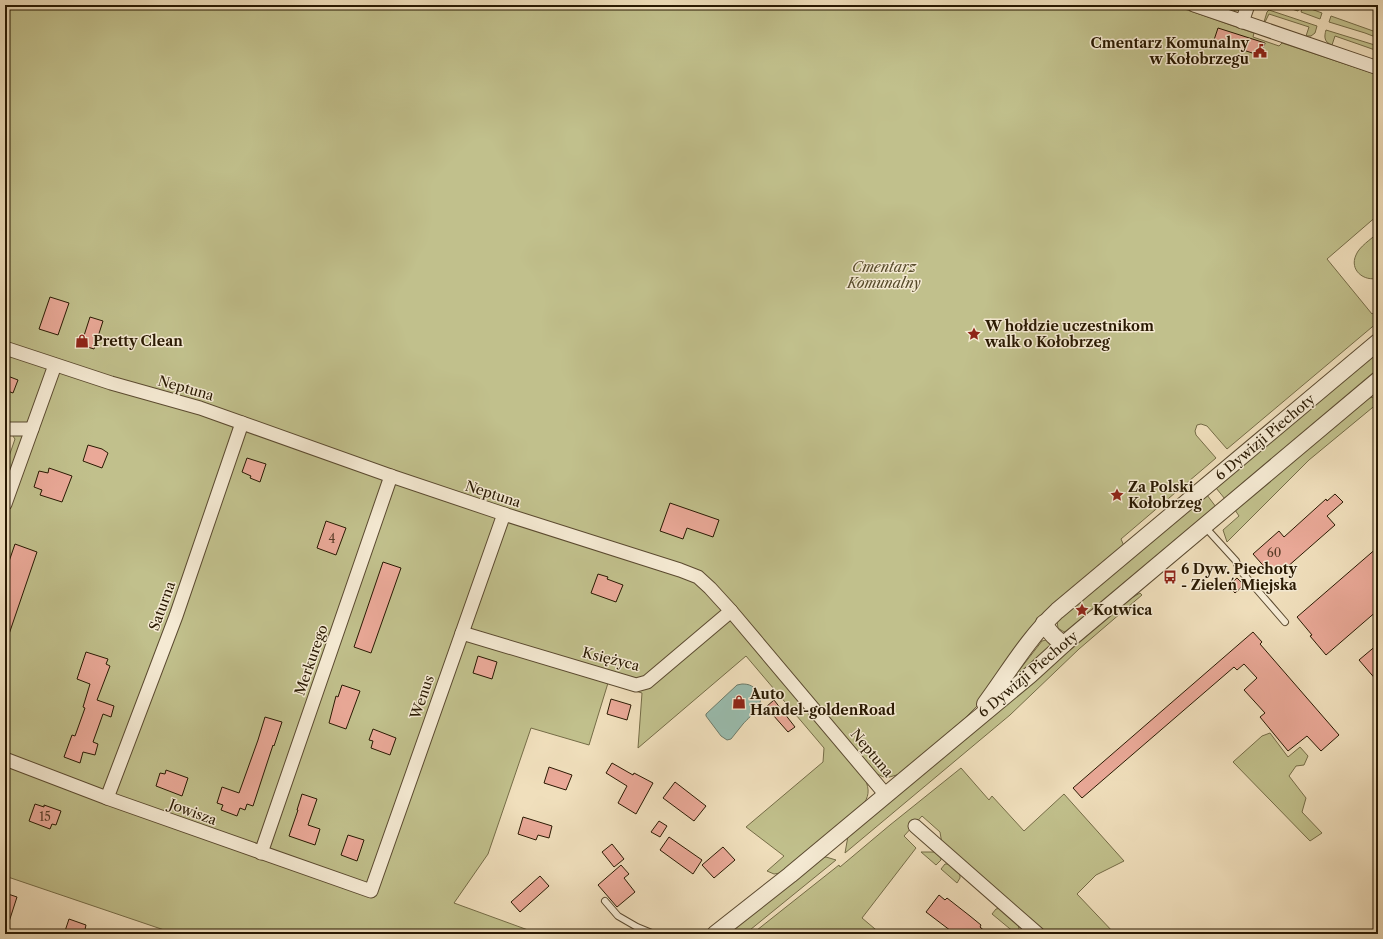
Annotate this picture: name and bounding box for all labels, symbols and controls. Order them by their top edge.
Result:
place label: Cmentarz Komunalny w Kołobrzegu [1090,34,1249,68]
public building icon: Cmentarz Komunalny w Kołobrzegu [1252,43,1268,59]
park label: Cmentarz Komunalny [846,258,921,292]
place label: W hołdzie uczestnikom walk o Kołobrzeg [984,317,1154,351]
place icon: W hołdzie uczestnikom walk o Kołobrzeg [966,326,982,342]
place label: Pretty Clean [93,332,183,350]
shop icon: Pretty Clean [74,333,90,349]
street label: Neptuna [156,371,217,405]
street label: 6 Dywizji Piechoty [1211,390,1319,484]
street label: Neptuna [463,477,524,512]
place label: Za Polski Kołobrzeg [1128,478,1203,512]
place icon: Za Polski Kołobrzeg [1109,487,1125,503]
house number: 4 [329,531,336,546]
house number: 60 [1267,545,1281,560]
place label: 6 Dyw. Piechoty - Zieleń Miejska [1181,560,1298,594]
bus stop icon: 6 Dyw. Piechoty - Zieleń Miejska [1162,569,1178,585]
street label: Saturna [145,578,179,633]
place label: Kotwica [1093,601,1153,619]
place icon: Kotwica [1074,602,1090,618]
street label: Merkurego [290,622,332,698]
street label: 6 Dywizji Piechoty [974,627,1082,721]
street label: Księżyca [580,643,642,675]
street label: Wenus [406,673,438,722]
place label: Auto Handel-goldenRoad [749,685,896,719]
shop icon: Auto Handel-goldenRoad [731,694,747,710]
street label: Neptuna [847,725,898,781]
street label: Jowisza [165,794,220,829]
house number: 15 [39,809,51,824]

